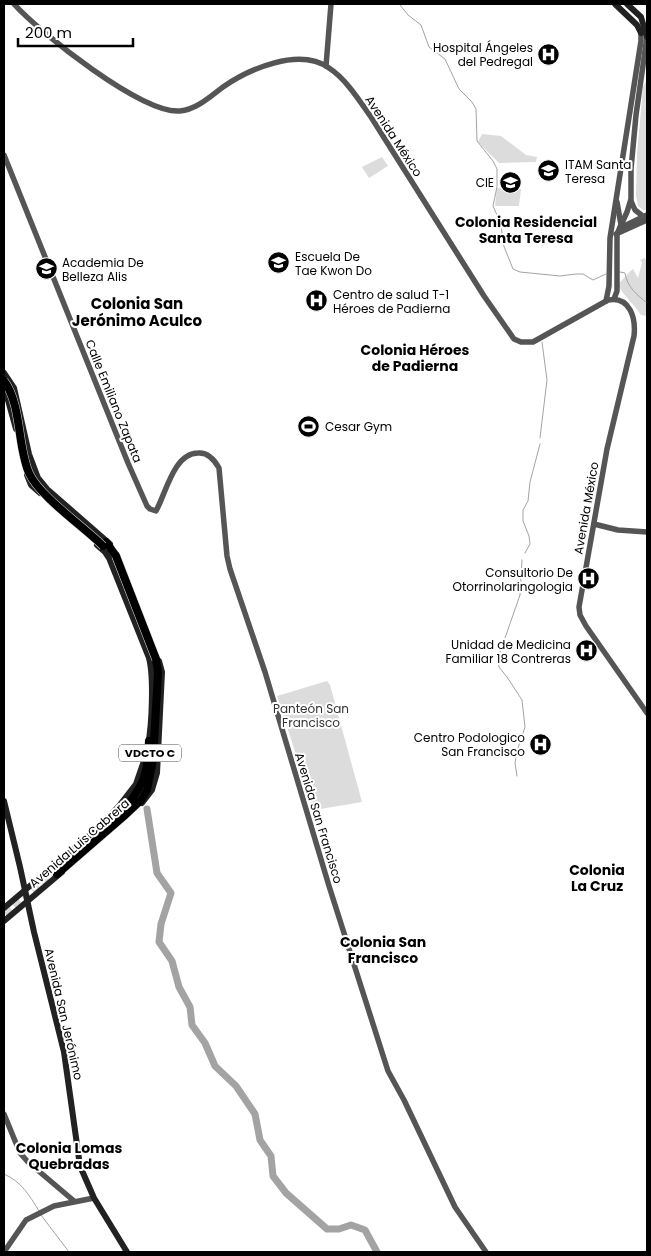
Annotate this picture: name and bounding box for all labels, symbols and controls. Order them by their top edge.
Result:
scale bar [18,15,132,47]
text: 200 m [25,22,72,43]
place label: Hospital Ángeles del Pedregal [433,39,533,70]
hospital icon: Hospital Ángeles del Pedregal [537,42,561,66]
street label: Avenida México [361,92,427,180]
place label: ITAM Santa Teresa [565,156,631,187]
school or university icon: ITAM Santa Teresa [537,159,561,183]
school or university icon: CIE [498,170,522,194]
place label: CIE [476,174,494,191]
district label: Colonia Residencial Santa Teresa [455,212,597,248]
place label: Escuela De Tae Kwon Do [295,248,372,279]
school or university icon: Escuela De Tae Kwon Do [267,251,291,275]
place label: Academia De Belleza Alis [62,254,144,285]
school or university icon: Academia De Belleza Alis [34,257,58,281]
place label: Centro de salud T-1 Héroes de Padierna [333,286,450,317]
hospital icon: Centro de salud T-1 Héroes de Padierna [305,289,329,313]
district label: Colonia San Jerónimo Aculco [72,293,203,331]
street label: Calle Emiliano Zapata [82,337,146,465]
district label: Colonia Héroes de Padierna [361,340,470,376]
sports icon: Cesar Gym [297,414,321,438]
place label: Cesar Gym [325,418,392,435]
street label: Avenida México [569,460,603,556]
place label: Consultorio De Otorrinolaringologia [452,564,573,595]
hospital icon: Consultorio De Otorrinolaringologia [577,567,601,591]
place label: Unidad de Medicina Familiar 18 Contreras [445,636,571,667]
hospital icon: Unidad de Medicina Familiar 18 Contreras [575,639,599,663]
park label: Panteón San Francisco [273,700,349,731]
place label: Centro Podologico San Francisco [414,729,525,760]
hospital icon: Centro Podologico San Francisco [529,732,553,756]
road number: VDCTO C [119,744,181,761]
street label: Avenida San Francisco [291,750,347,886]
street label: Avenida Luis Cabrera [25,795,133,891]
district label: Colonia La Cruz [569,860,625,896]
district label: Colonia San Francisco [340,932,426,968]
street label: Avenida San Jerónimo [41,946,88,1082]
district label: Colonia Lomas Quebradas [16,1138,122,1174]

